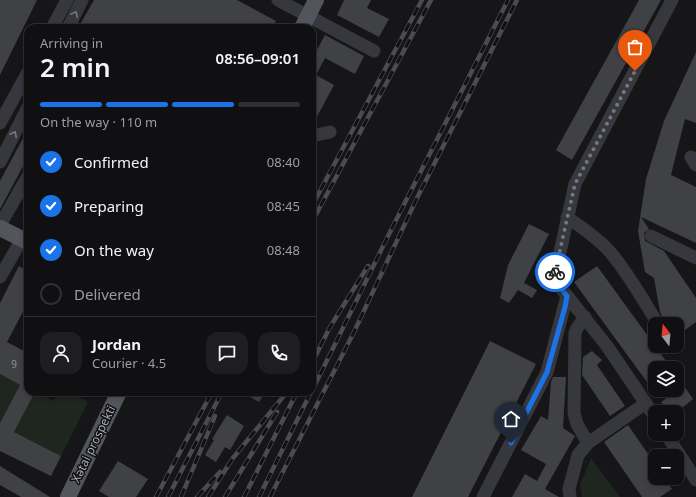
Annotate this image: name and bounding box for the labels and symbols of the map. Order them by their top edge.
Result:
one-way arrow [70,11,78,18]
pin [618,30,652,71]
one-way arrow [9,131,17,139]
courier [535,252,575,292]
north arrow [648,317,684,353]
house number: 9 [11,357,17,371]
street label: Xətai prospekti [67,402,119,486]
pin [494,402,528,443]

